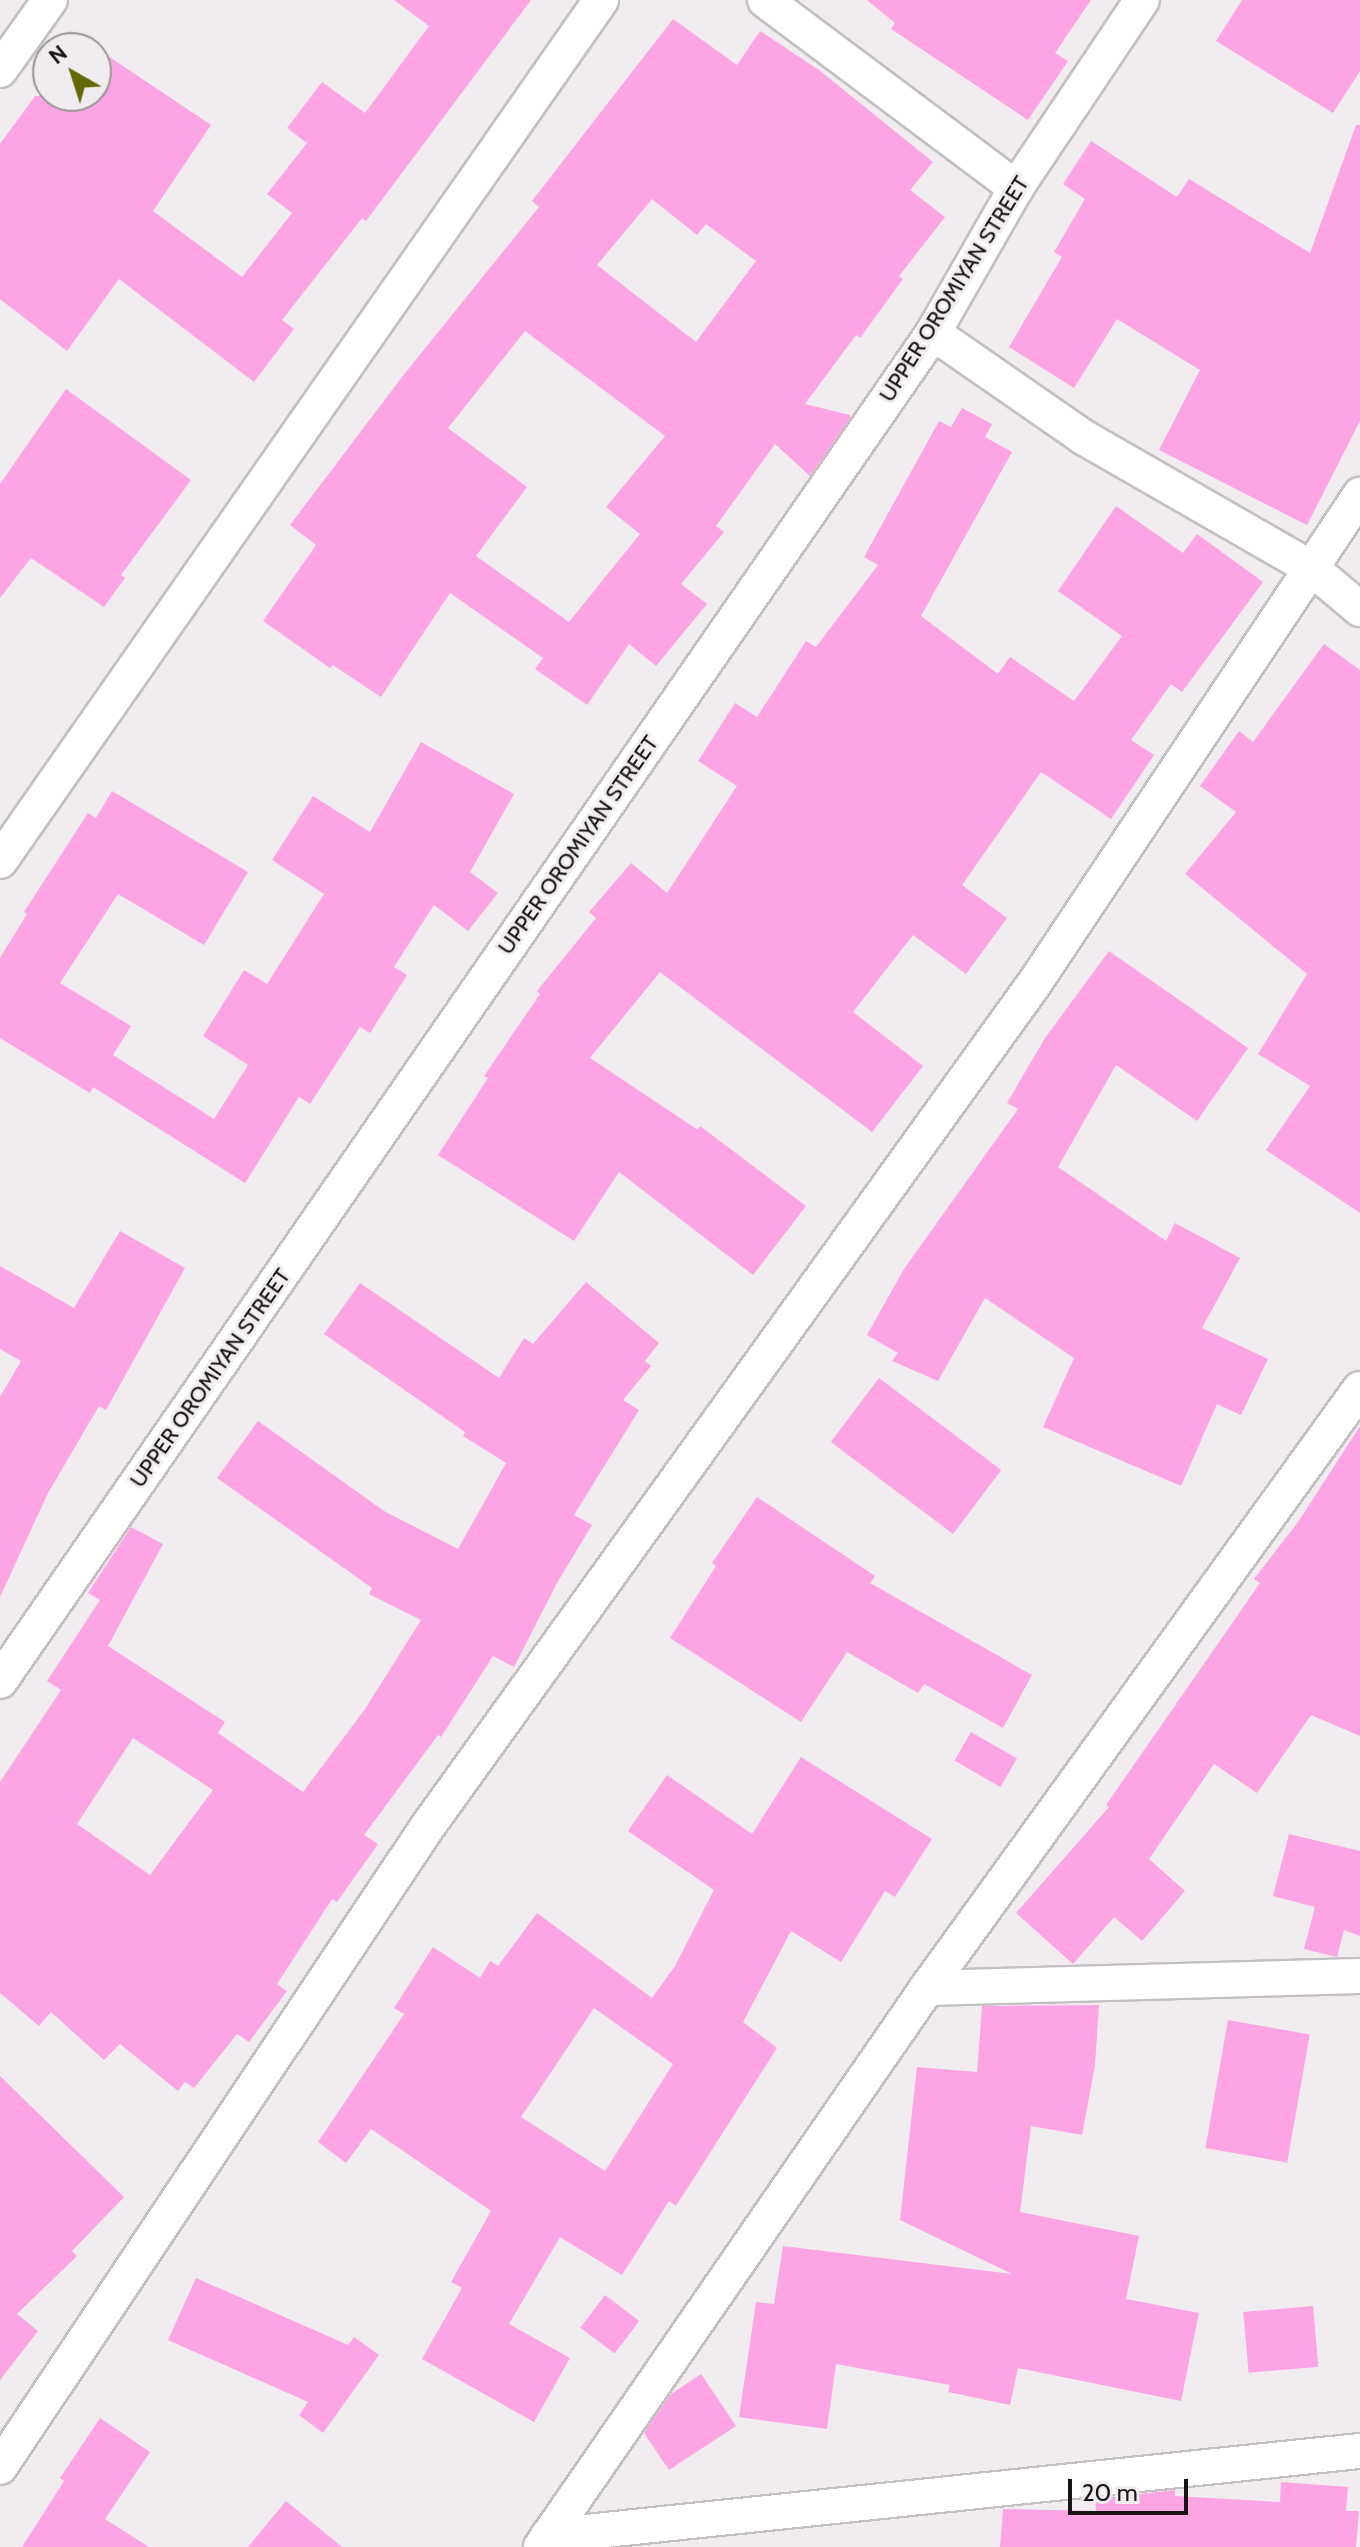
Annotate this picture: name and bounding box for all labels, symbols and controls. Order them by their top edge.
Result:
north arrow [32,32,112,112]
text: N [43,39,72,70]
street label: UPPER OROMIYAN STREET [874,171,1034,407]
street label: UPPER OROMIYAN STREET [492,731,664,959]
street label: UPPER OROMIYAN STREET [124,1264,296,1492]
scale bar [1072,2463,1192,2513]
text: 20 m [1082,2478,1138,2507]

